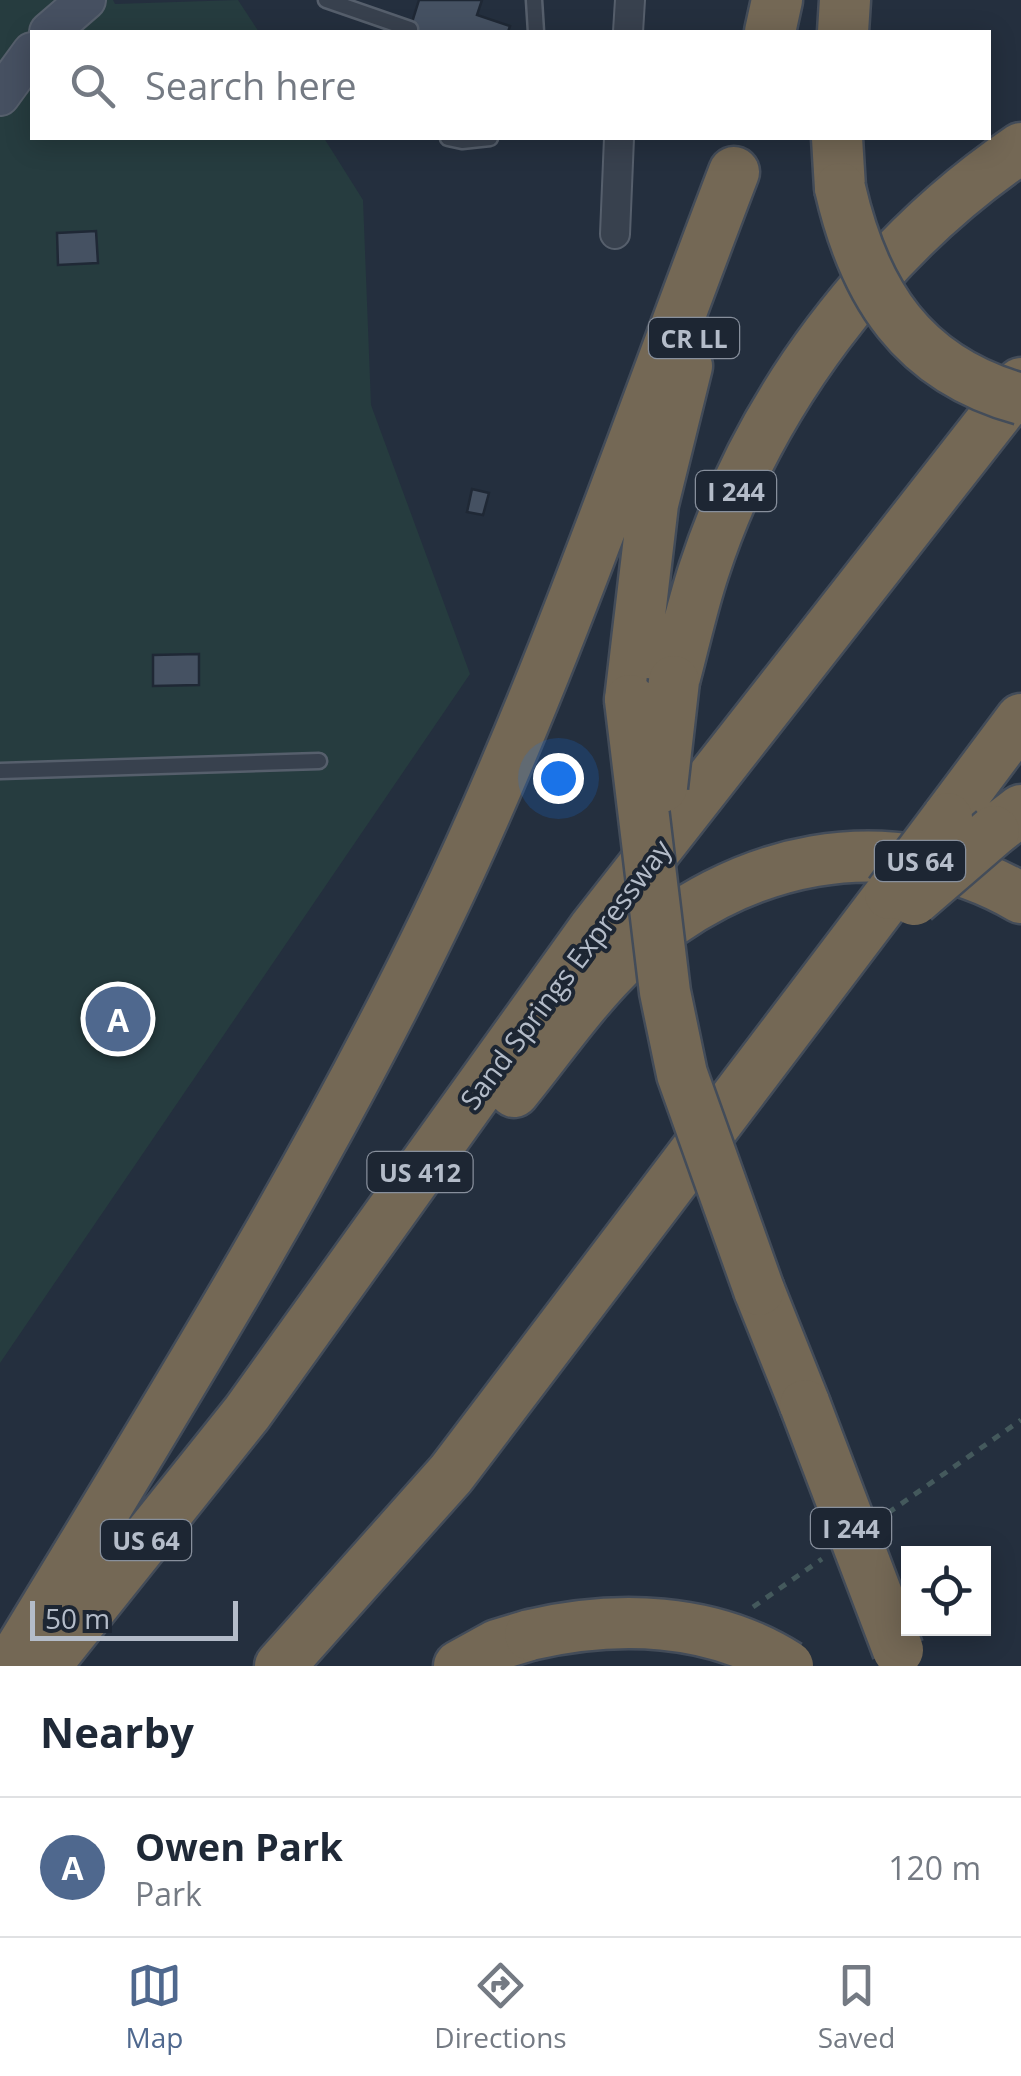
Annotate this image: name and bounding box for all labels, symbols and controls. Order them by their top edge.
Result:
search box [30,30,991,140]
icon: search [65,58,120,113]
text: Search here [145,59,357,111]
road number: CR LL [649,318,739,358]
road number: I 244 [696,471,776,511]
your location [533,753,584,804]
street label: Sand Springs Expressway [451,830,680,1117]
road number: US 64 [875,841,965,881]
pin: A [86,982,150,1056]
road number: US 412 [368,1152,472,1192]
road number: I 244 [811,1508,891,1548]
road number: US 64 [101,1520,191,1560]
map controls [901,1546,991,1636]
button: locate [901,1546,991,1636]
scale bar [30,1596,238,1640]
text: 50 m [45,1599,110,1637]
text: Nearby [40,1703,194,1760]
text: Owen Park [135,1820,343,1872]
text: A [61,1846,84,1889]
text: 120 m [888,1846,981,1889]
text: Park [135,1872,202,1915]
tab: Map [125,1958,183,2056]
tab: Directions [434,1958,567,2056]
tab: Saved [818,1958,895,2056]

